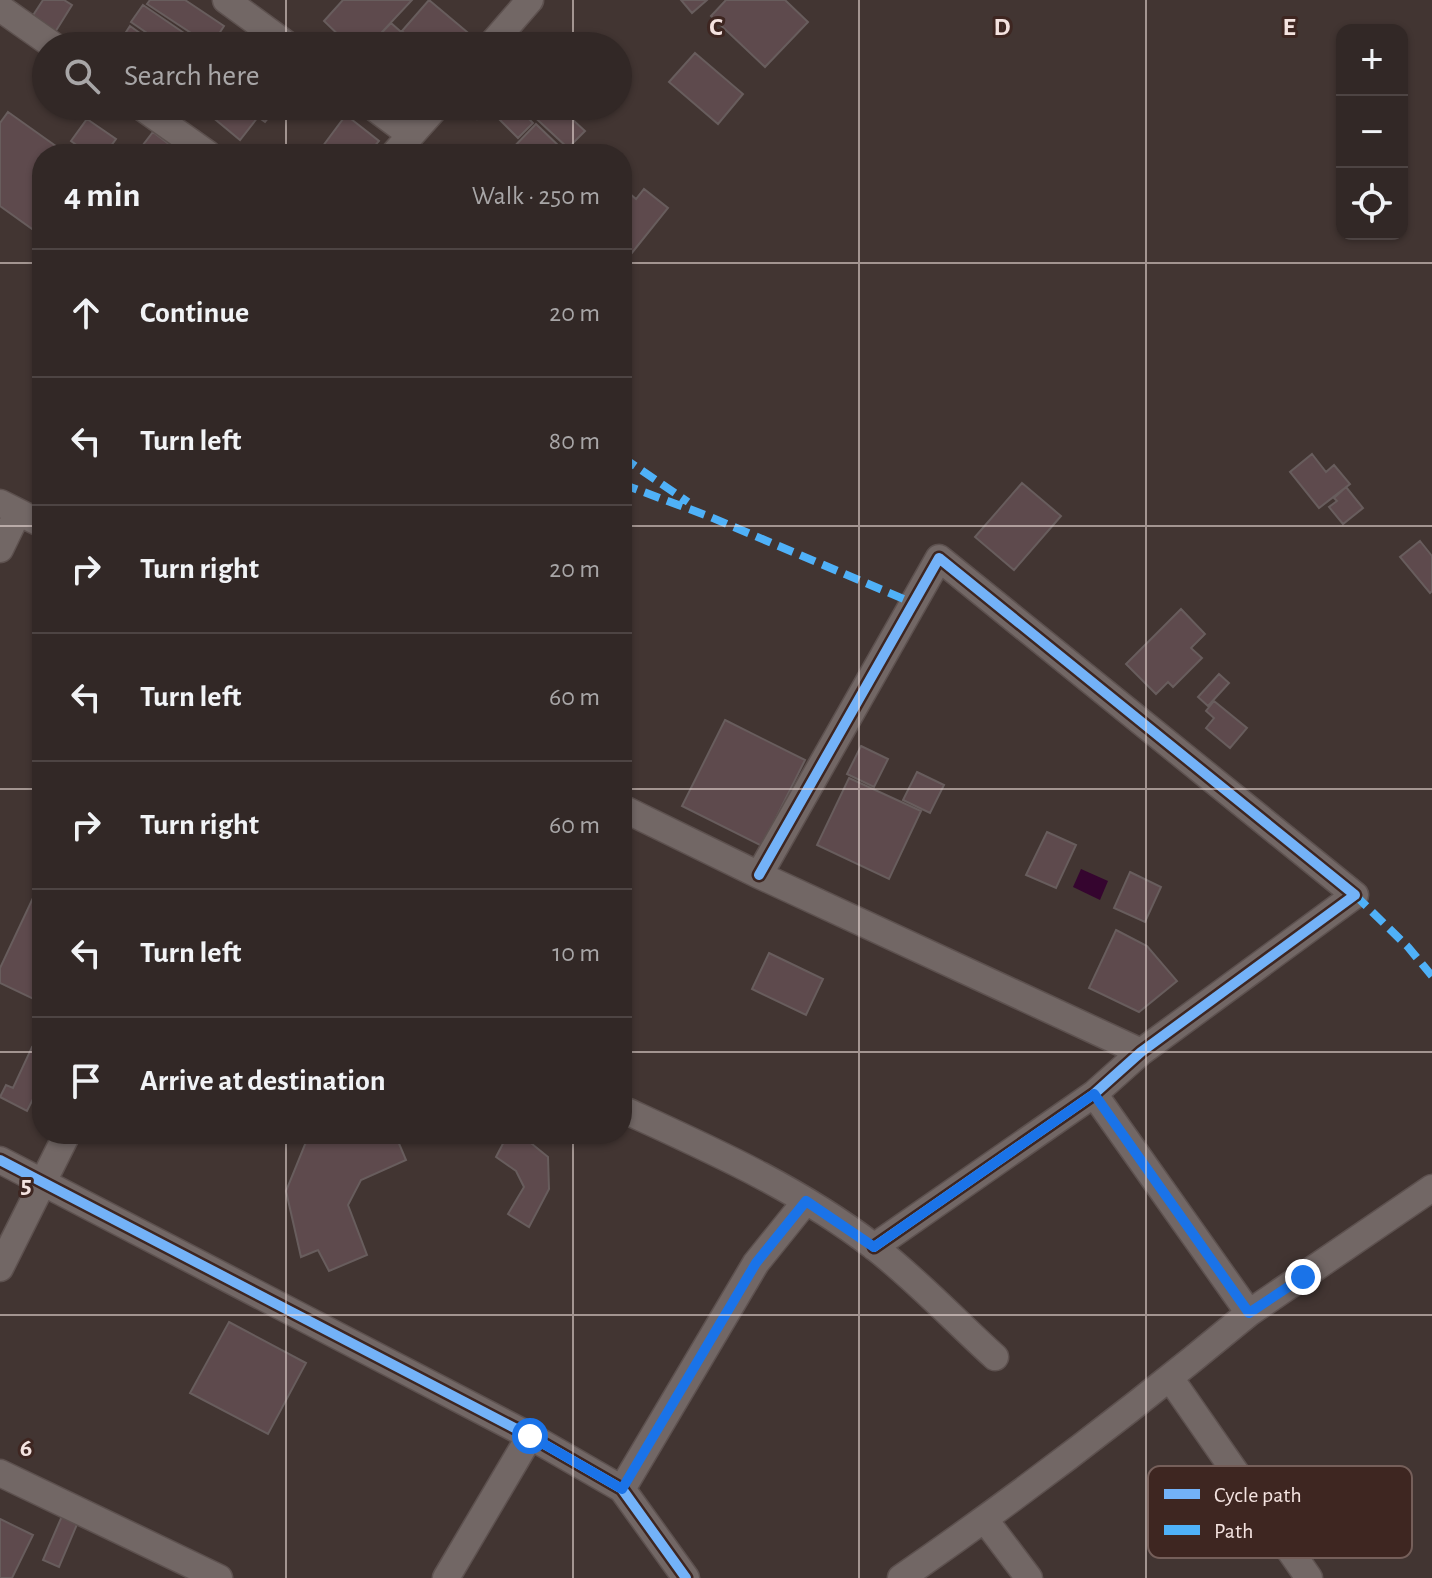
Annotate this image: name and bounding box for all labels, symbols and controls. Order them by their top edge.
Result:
text: C [709,14,723,40]
text: D [993,14,1011,40]
text: E [1282,14,1296,40]
map controls [1336,24,1408,240]
button: + [1336,24,1408,96]
search box [32,32,632,120]
icon: search [60,54,104,98]
text: Search here [124,61,260,91]
button: − [1336,96,1408,168]
button: locate [1336,168,1408,240]
text: 4 min [64,179,141,213]
text: Walk · 250 m [472,183,600,209]
icon: ahead [64,291,108,335]
text: Continue [140,298,249,328]
text: 20 m [549,300,600,326]
icon: left [64,419,108,463]
text: Turn left [140,426,241,456]
text: 80 m [549,428,600,454]
icon: right [64,547,108,591]
text: Turn right [140,554,259,584]
text: 20 m [549,556,600,582]
icon: left [64,675,108,719]
text: Turn left [140,682,241,712]
text: 60 m [549,684,600,710]
icon: right [64,803,108,847]
text: Turn right [140,810,259,840]
text: 60 m [549,812,600,838]
icon: left [64,931,108,975]
text: Turn left [140,938,241,968]
text: 10 m [552,940,600,966]
icon: arrive [64,1059,108,1103]
text: Arrive at destination [140,1066,386,1096]
text: 5 [20,1172,32,1198]
route end [1285,1259,1321,1295]
route start [512,1418,548,1454]
text: 6 [20,1435,32,1461]
legend [1148,1466,1412,1558]
text: Cycle path [1214,1484,1302,1506]
text: Path [1214,1520,1254,1542]

